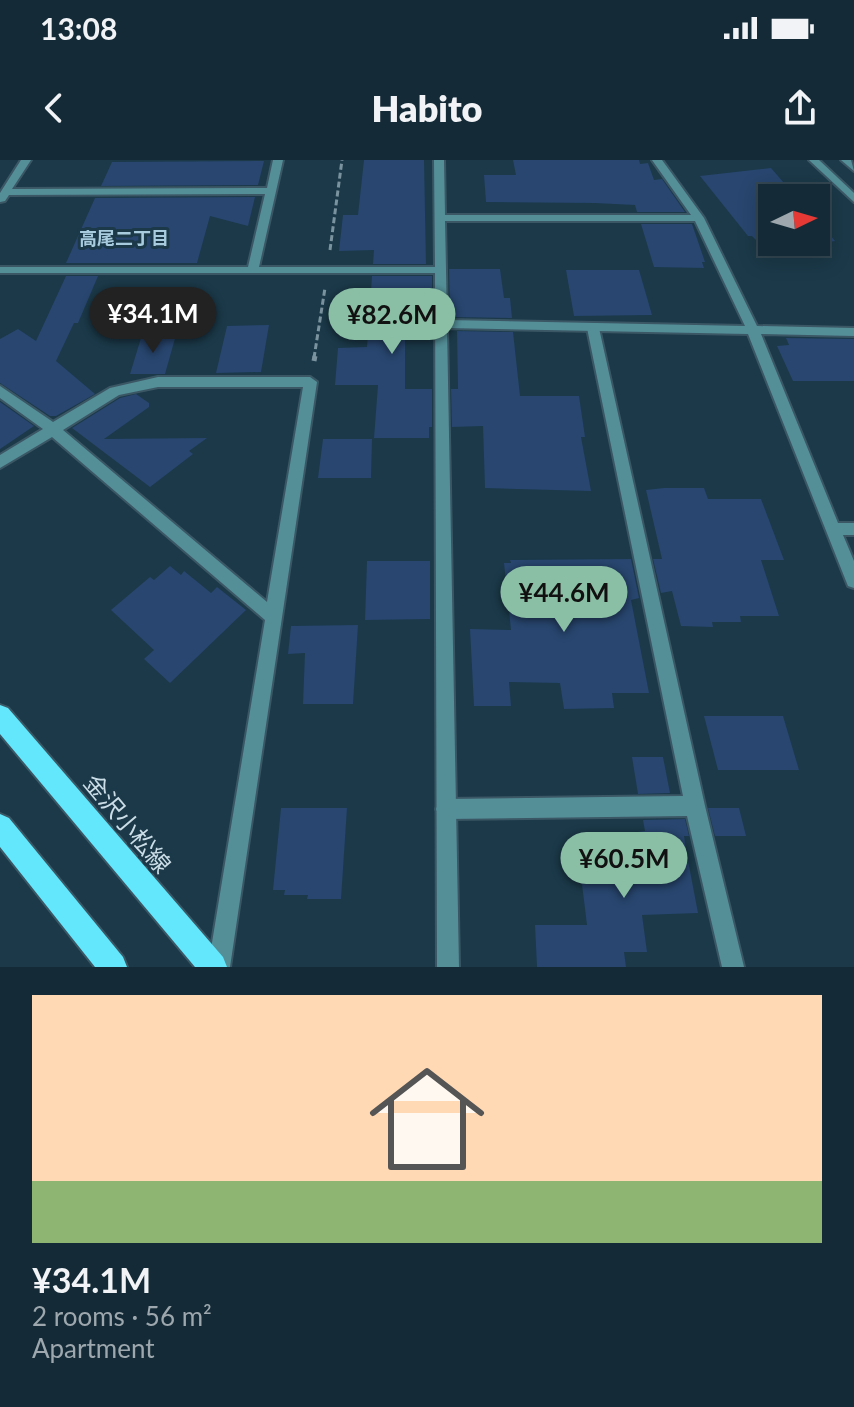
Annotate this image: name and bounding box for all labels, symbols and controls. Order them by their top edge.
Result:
text: 13:08 [40,10,117,46]
icon: back [32,86,76,130]
text: Habito [371,86,483,130]
icon: share [778,86,822,130]
north arrow [758,184,830,256]
map controls [758,184,830,256]
district label: 高尾二丁目 [79,227,169,249]
pin: ¥34.1M [88,287,218,355]
pin: ¥82.6M [327,288,457,356]
text: ¥34.1M [107,297,199,329]
text: ¥82.6M [346,298,438,330]
pin: ¥44.6M [499,566,629,634]
text: ¥44.6M [518,576,610,608]
street label: 金沢小松線 [78,768,178,878]
pin: ¥60.5M [559,832,689,900]
text: ¥60.5M [578,842,670,874]
icon: home [355,1047,499,1191]
text: ¥34.1M [32,1259,151,1300]
text: 2 rooms · 56 m² [32,1300,212,1332]
text: Apartment [32,1332,155,1364]

